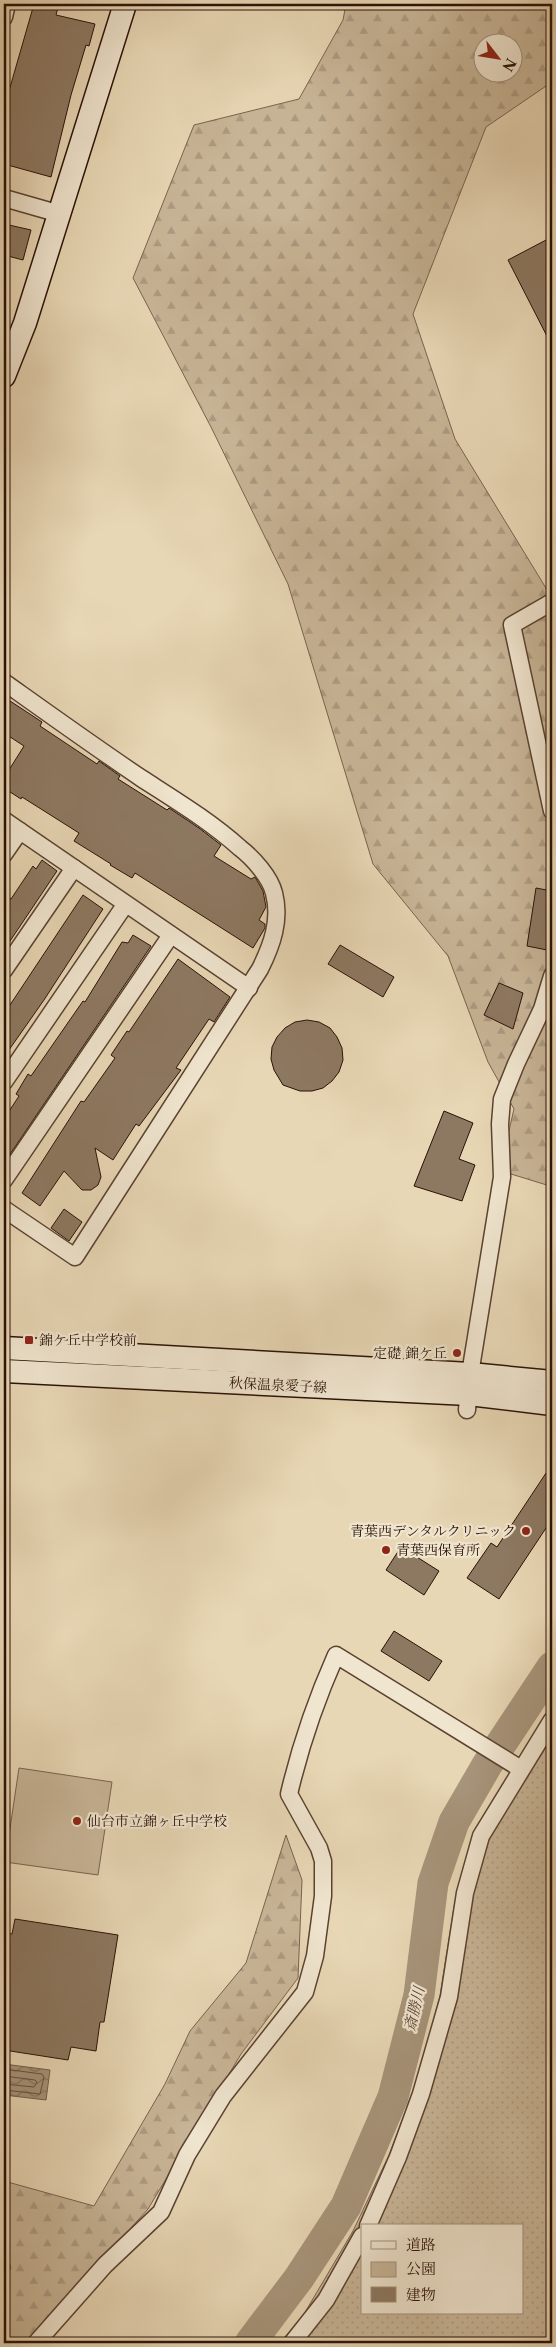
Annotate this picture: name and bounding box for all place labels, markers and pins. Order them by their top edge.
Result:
place label: 錦ケ丘中学校前 [39,1331,137,1349]
marker: 錦ケ丘中学校前 [23,1334,35,1346]
place label: 定礎 錦ケ丘 [373,1344,447,1362]
marker: 定礎 錦ケ丘 [451,1347,463,1359]
place label: 青葉西デンタルクリニック [350,1522,516,1540]
marker: 青葉西デンタルクリニック [520,1525,532,1537]
place label: 青葉西保育所 [396,1541,480,1559]
marker: 青葉西保育所 [380,1544,392,1556]
place label: 仙台市立錦ヶ丘中学校 [87,1812,227,1830]
marker: 仙台市立錦ヶ丘中学校 [71,1815,83,1827]

